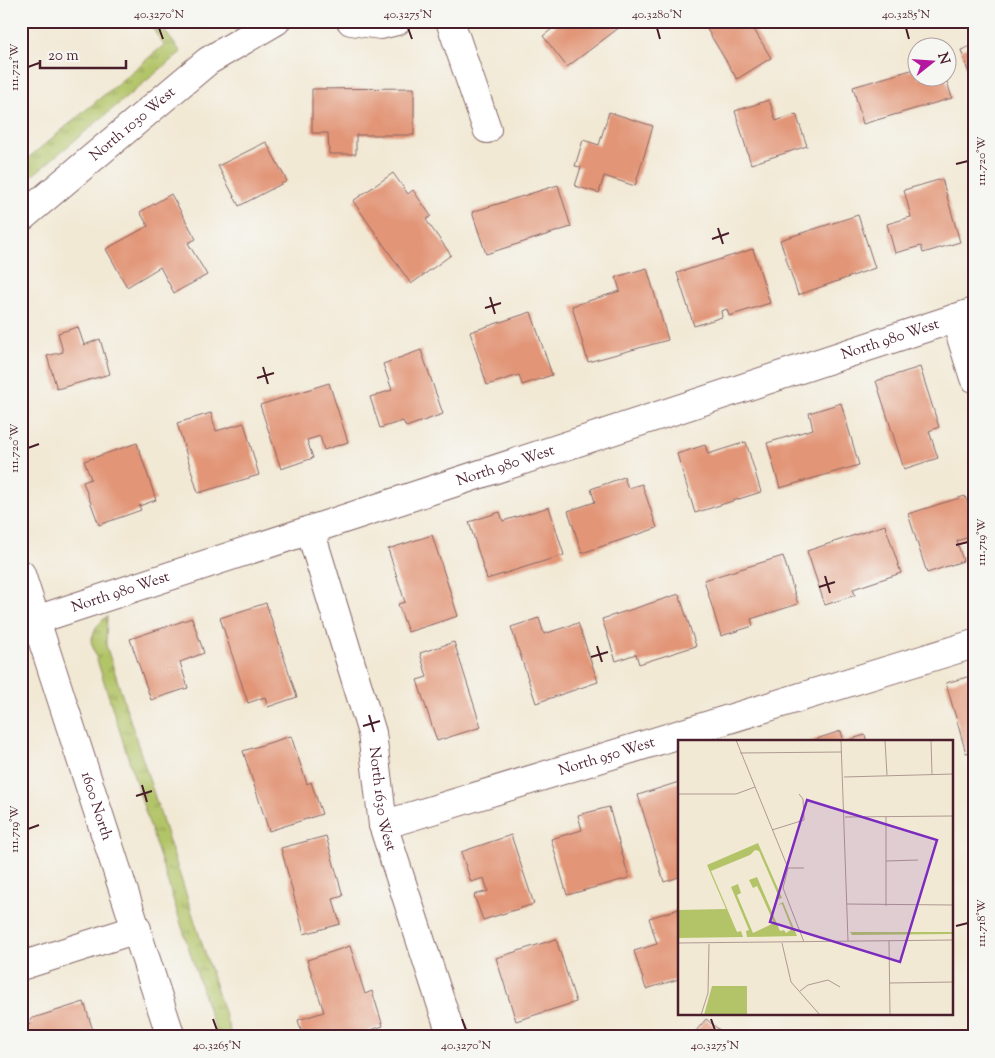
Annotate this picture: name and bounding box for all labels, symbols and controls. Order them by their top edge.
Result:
text: 40.3270°N [134,6,184,24]
text: 40.3275°N [384,6,433,24]
text: 40.3280°N [632,6,683,24]
text: 40.3285°N [882,6,931,24]
scale bar [40,38,126,70]
north arrow [908,38,958,88]
text: 111.721°W [6,43,24,91]
text: 20 m [48,46,79,67]
text: N [931,51,954,67]
street label: North 1030 West [85,82,180,166]
text: 111.720°W [973,136,991,186]
street label: North 980 West [838,314,942,365]
text: 111.720°W [6,423,24,473]
street label: North 980 West [454,440,557,492]
text: 111.719°W [973,518,991,566]
street label: North 980 West [69,566,172,618]
street label: North 950 West [556,732,658,781]
inset map [678,740,952,1016]
street label: North 1630 West [363,746,401,854]
street label: 1600 North [75,769,117,843]
text: 111.719°W [6,805,24,853]
text: 111.718°W [973,898,991,947]
text: 40.3265°N [193,1037,242,1055]
text: 40.3270°N [441,1037,491,1055]
text: 40.3275°N [691,1037,740,1055]

